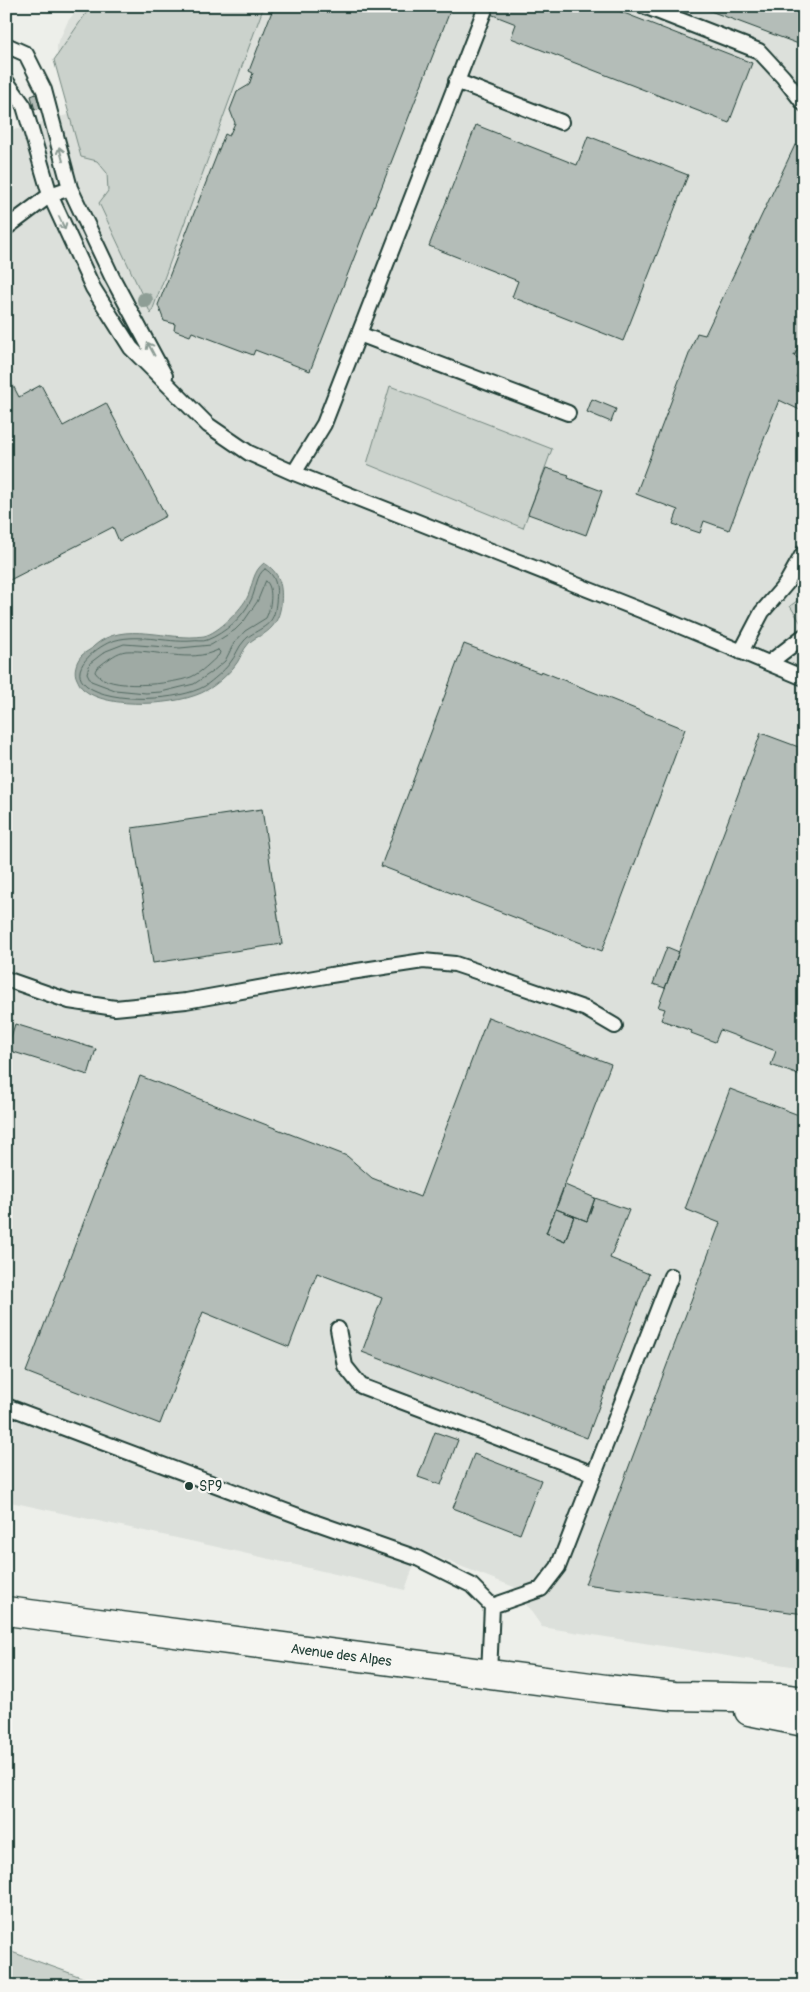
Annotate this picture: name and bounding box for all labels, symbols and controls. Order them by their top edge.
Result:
one-way arrow [56,147,65,163]
one-way arrow [58,215,68,230]
one-way arrow [146,342,155,357]
place label: SP9 [199,1478,222,1495]
marker: SP9 [183,1480,195,1492]
street label: Avenue des Alpes [290,1640,393,1670]

